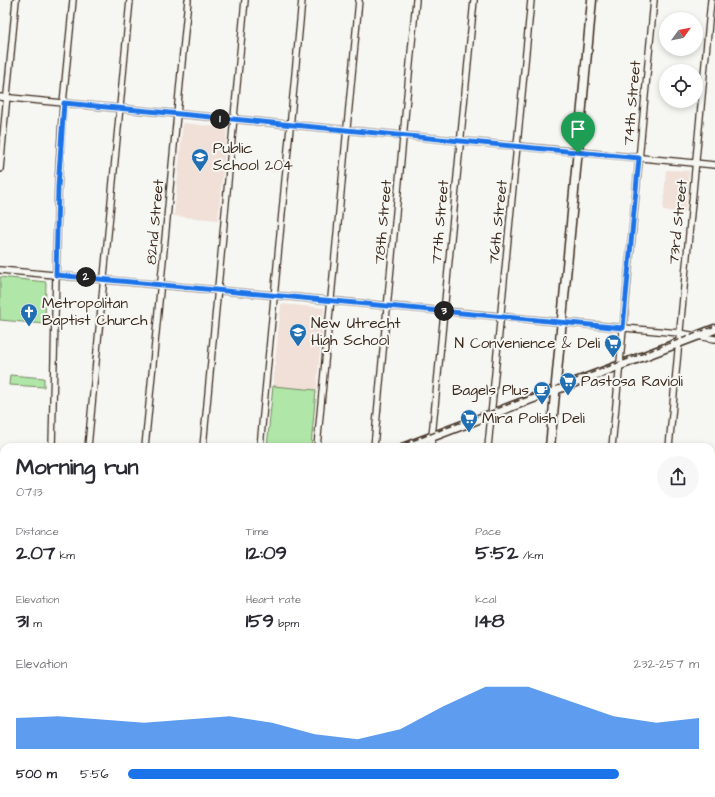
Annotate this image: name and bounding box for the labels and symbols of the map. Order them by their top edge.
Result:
north arrow [659,12,703,56]
street label: 74th Street [618,60,646,146]
pin: 1 [210,109,230,129]
pin [561,112,595,153]
place label: Public School 204 [213,138,293,176]
school or university icon: Public School 204 [190,147,210,172]
street label: 82nd Street [141,178,169,266]
street label: 78th Street [369,179,397,265]
street label: 77th Street [426,179,454,265]
street label: 76th Street [483,179,513,265]
street label: 73rd Street [663,179,693,265]
pin: 2 [76,267,96,287]
place label: Metropolitan Baptist Church [42,293,148,331]
pin: 3 [434,301,454,321]
church icon: Metropolitan Baptist Church [19,302,39,327]
place label: New Utrecht High School [311,313,401,352]
school or university icon: New Utrecht High School [288,322,308,347]
place label: N Convenience & Deli [455,333,601,354]
supermarket icon: N Convenience & Deli [603,333,623,358]
supermarket icon: Pastosa Ravioli [558,371,578,396]
place label: Pastosa Ravioli [581,371,684,392]
place label: Bagels Plus [452,380,529,402]
cafe icon: Bagels Plus [532,380,552,405]
supermarket icon: Mira Polish Deli [459,408,479,433]
place label: Mira Polish Deli [482,408,585,429]

